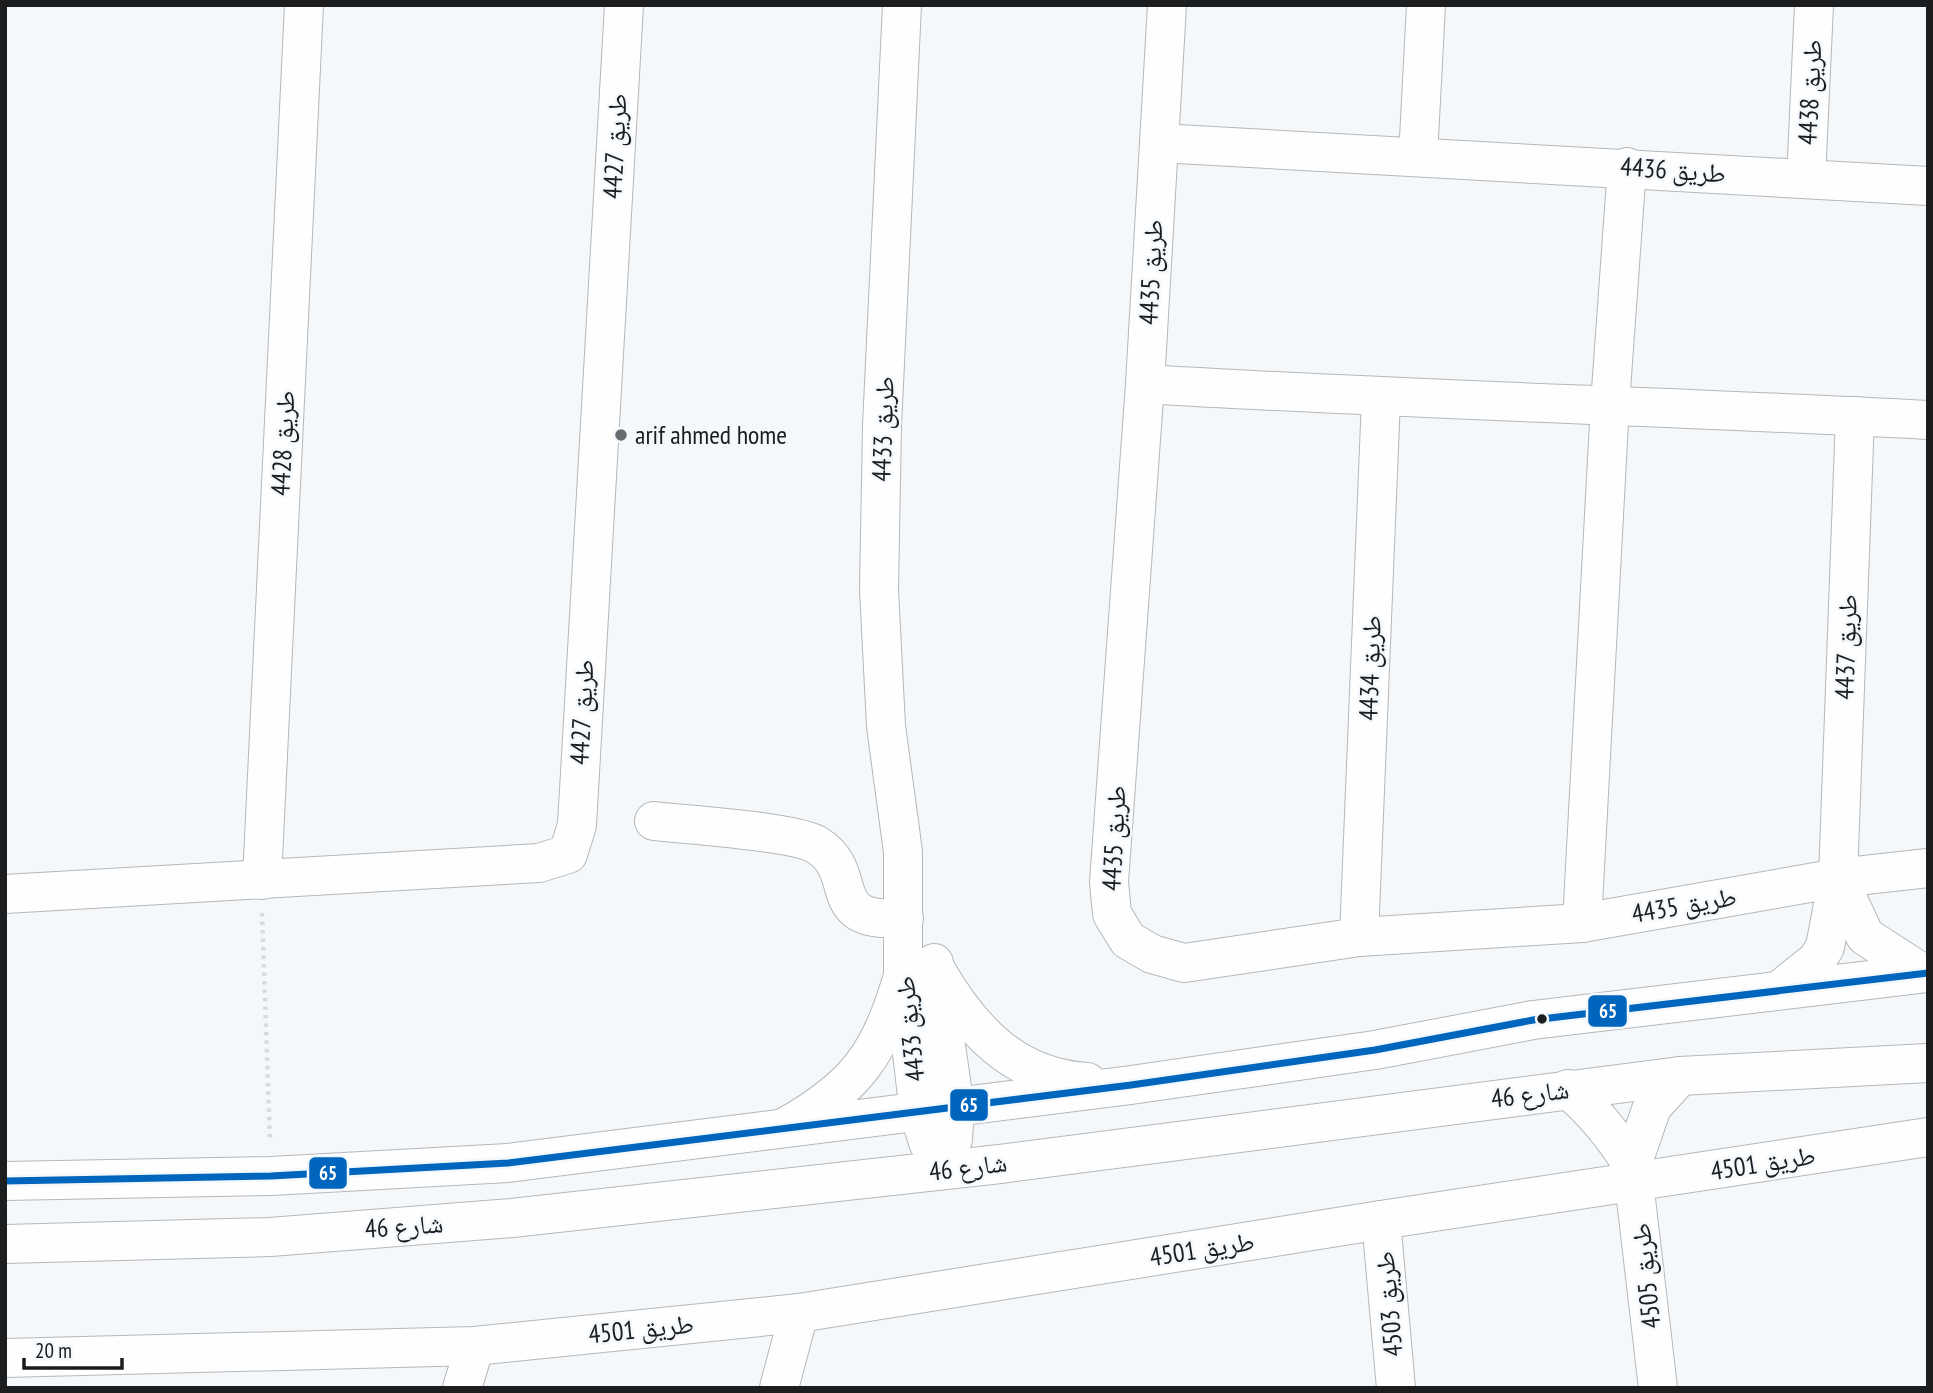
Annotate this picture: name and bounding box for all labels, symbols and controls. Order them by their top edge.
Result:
street label: طريق 4438 [1790,38,1829,146]
street label: طريق 4427 [595,92,634,200]
street label: طريق 4436 [1619,149,1727,190]
street label: طريق 4435 [1131,218,1170,326]
street label: طريق 4433 [864,376,901,482]
street label: طريق 4428 [263,389,302,497]
place label: arif ahmed home [635,418,787,451]
marker: arif ahmed home [613,427,629,443]
street label: طريق 4437 [1827,594,1864,700]
street label: طريق 4434 [1351,615,1388,721]
street label: طريق 4427 [562,658,601,766]
street label: طريق 4435 [1094,784,1133,892]
street label: طريق 4435 [1629,879,1739,930]
street label: طريق 4433 [888,975,931,1083]
line badge: 65 [1587,994,1628,1028]
text: 65 [1599,999,1617,1023]
unlabelled marker [1535,1012,1549,1026]
street label: شارع 46 [1489,1072,1571,1115]
line badge: 65 [949,1088,989,1122]
text: 65 [960,1093,978,1117]
street label: طريق 4501 [1708,1138,1818,1187]
street label: شارع 46 [927,1145,1009,1188]
line badge: 65 [308,1156,348,1190]
text: 65 [319,1161,337,1185]
street label: شارع 46 [364,1206,444,1245]
street label: طريق 4505 [1624,1222,1667,1330]
street label: طريق 4501 [1147,1224,1257,1273]
street label: طريق 4503 [1367,1250,1410,1358]
street label: طريق 4501 [587,1307,695,1350]
scale bar [24,1326,122,1370]
text: 20 m [35,1337,72,1364]

